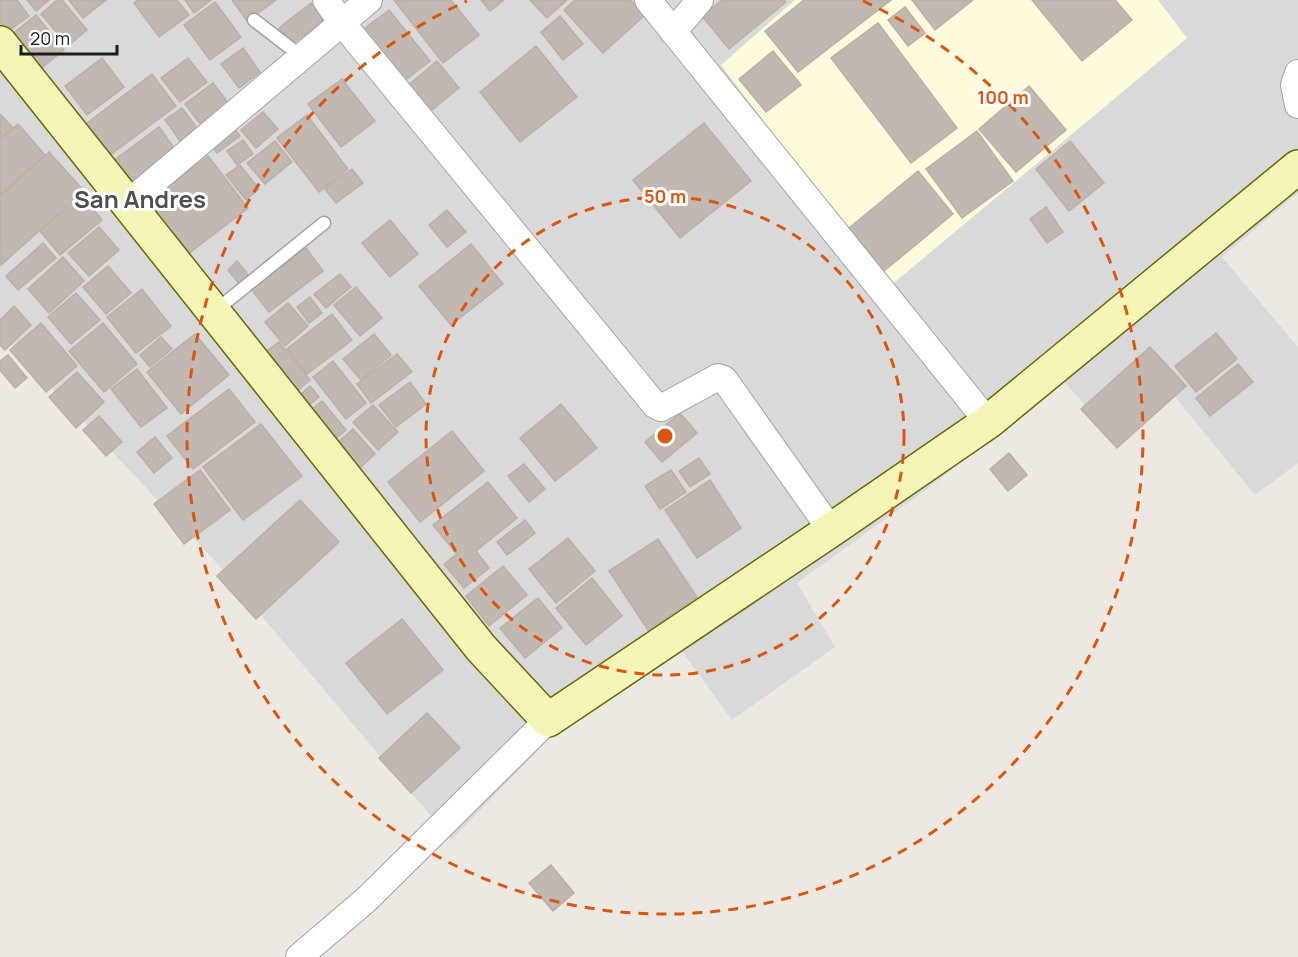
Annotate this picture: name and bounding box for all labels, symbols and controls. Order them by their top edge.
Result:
scale bar [21,18,117,56]
text: 20 m [30,26,70,50]
text: 100 m [977,85,1029,109]
district label: San Andres [74,182,206,215]
text: 50 m [644,184,686,208]
centre of rings [655,426,675,446]

